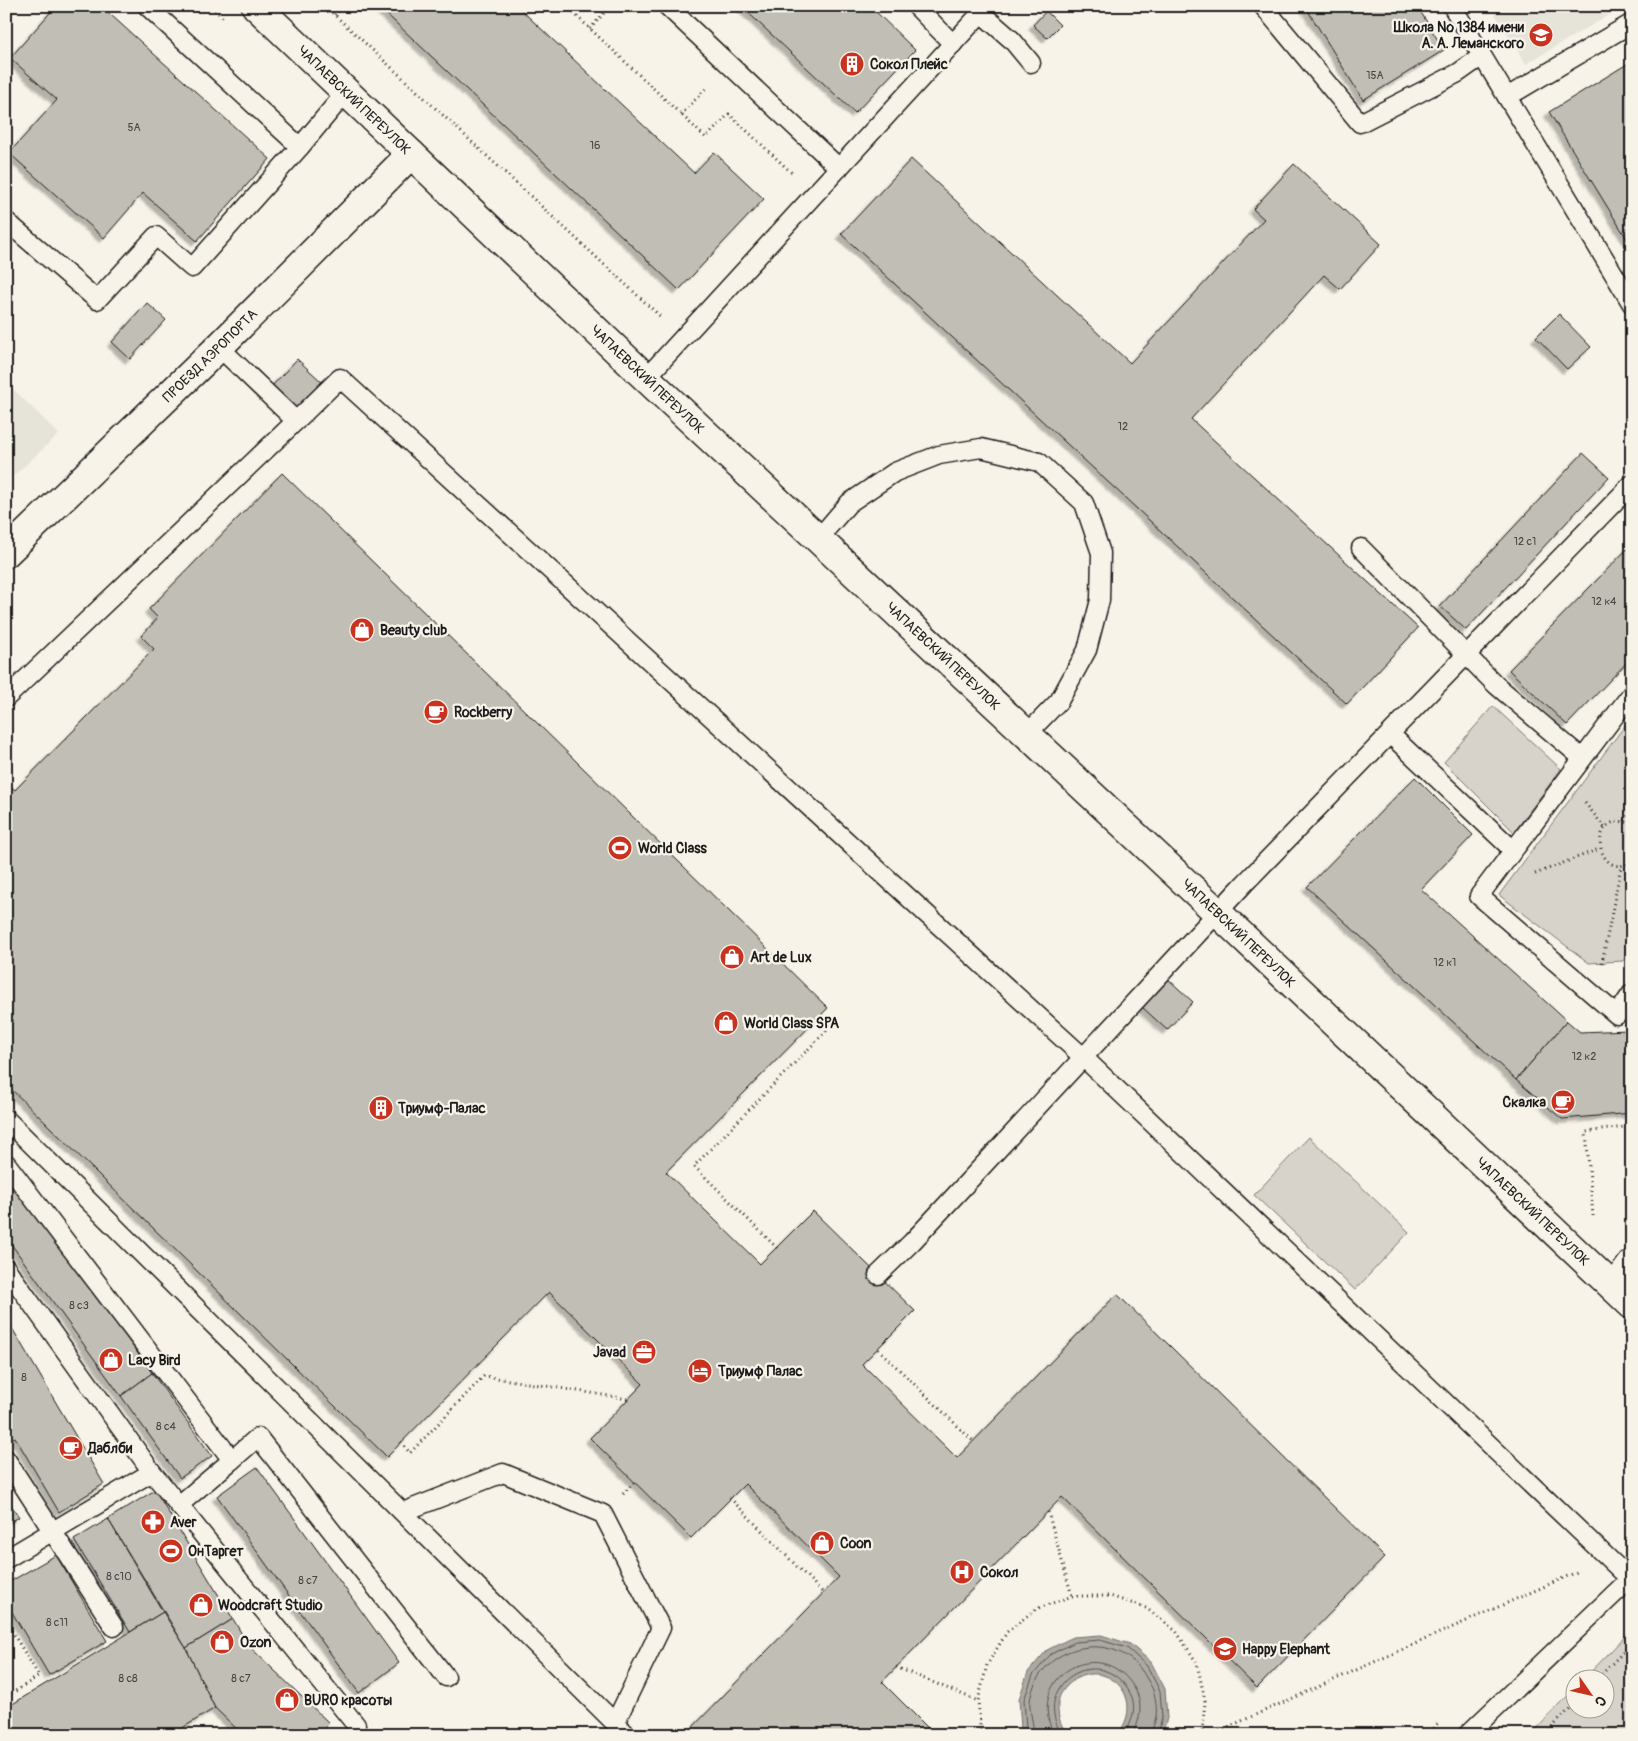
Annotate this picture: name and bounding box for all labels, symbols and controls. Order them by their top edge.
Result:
place label: Школа № 1384 имени А. А. Леманского [1393,19,1525,52]
school or university icon: Школа № 1384 имени А. А. Леманского [1528,22,1554,48]
street label: ЧАПАЕВСКИЙ ПЕРЕУЛОК [294,42,414,158]
building icon: Сокол Плейс [839,51,865,77]
place label: Сокол Плейс [870,56,948,73]
house number: 15А [1366,69,1384,82]
house number: 5А [127,121,141,134]
house number: 16 [590,139,600,152]
street label: ПРОЕЗД АЭРОПОРТА [159,305,261,406]
street label: ЧАПАЕВСКИЙ ПЕРЕУЛОК [587,322,708,437]
house number: 12 [1118,420,1128,433]
house number: 12 с1 [1514,535,1536,548]
house number: 12 к4 [1592,595,1617,608]
street label: ЧАПАЕВСКИЙ ПЕРЕУЛОК [882,599,1004,714]
shop icon: Beauty club [349,617,375,643]
place label: Beauty club [380,622,447,639]
cafe icon: Rockberry [423,699,449,725]
place label: Rockberry [454,704,512,721]
sports icon: World Class [607,835,633,861]
place label: World Class [638,840,707,857]
street label: ЧАПАЕВСКИЙ ПЕРЕУЛОК [1178,875,1299,991]
shop icon: Art de Lux [719,944,745,970]
place label: Art de Lux [750,949,812,966]
house number: 12 к1 [1434,956,1456,969]
shop icon: World Class SPA [713,1010,739,1036]
place label: World Class SPA [744,1015,839,1032]
house number: 12 к2 [1572,1050,1596,1063]
cafe icon: Скалка [1550,1089,1576,1115]
place label: Скалка [1503,1094,1546,1111]
building icon: Триумф-Палас [368,1095,394,1121]
place label: Триумф-Палас [397,1100,486,1117]
street label: ЧАПАЕВСКИЙ ПЕРЕУЛОК [1472,1154,1593,1270]
house number: 8 с3 [69,1299,89,1312]
office icon: Javad [631,1339,657,1365]
place label: Javad [593,1344,626,1361]
shop icon: Lacy Bird [98,1347,124,1373]
place label: Lacy Bird [128,1352,181,1369]
hotel icon: Триумф Палас [687,1358,713,1384]
place label: Триумф Палас [717,1363,803,1380]
house number: 8 [21,1371,27,1384]
house number: 8 с4 [156,1420,177,1433]
cafe icon: Даблби [58,1435,84,1461]
place label: Даблби [87,1440,133,1457]
pharmacy icon: Aver [140,1509,166,1535]
place label: Aver [170,1514,197,1531]
shop icon: Coon [809,1530,835,1556]
place label: Coon [840,1535,872,1552]
sports icon: ОнТаргет [158,1538,184,1564]
place label: ОнТаргет [188,1543,244,1560]
hospital icon: Сокол [949,1559,975,1585]
place label: Сокол [980,1564,1018,1581]
house number: 8 с10 [106,1570,132,1583]
house number: 8 с7 [298,1574,318,1587]
shop icon: Woodcraft Studio [188,1592,214,1618]
place label: Woodcraft Studio [218,1597,323,1614]
house number: 8 с11 [46,1616,68,1629]
shop icon: Ozon [209,1629,235,1655]
place label: Ozon [240,1634,272,1651]
school or university icon: Happy Elephant [1212,1636,1238,1662]
place label: Happy Elephant [1242,1641,1330,1658]
north arrow [1566,1668,1616,1718]
house number: 8 с8 [118,1672,138,1685]
house number: 8 с7 [231,1672,251,1685]
shop icon: BURO красоты [274,1687,300,1713]
place label: BURO красоты [304,1692,392,1709]
text: С [1591,1693,1610,1710]

